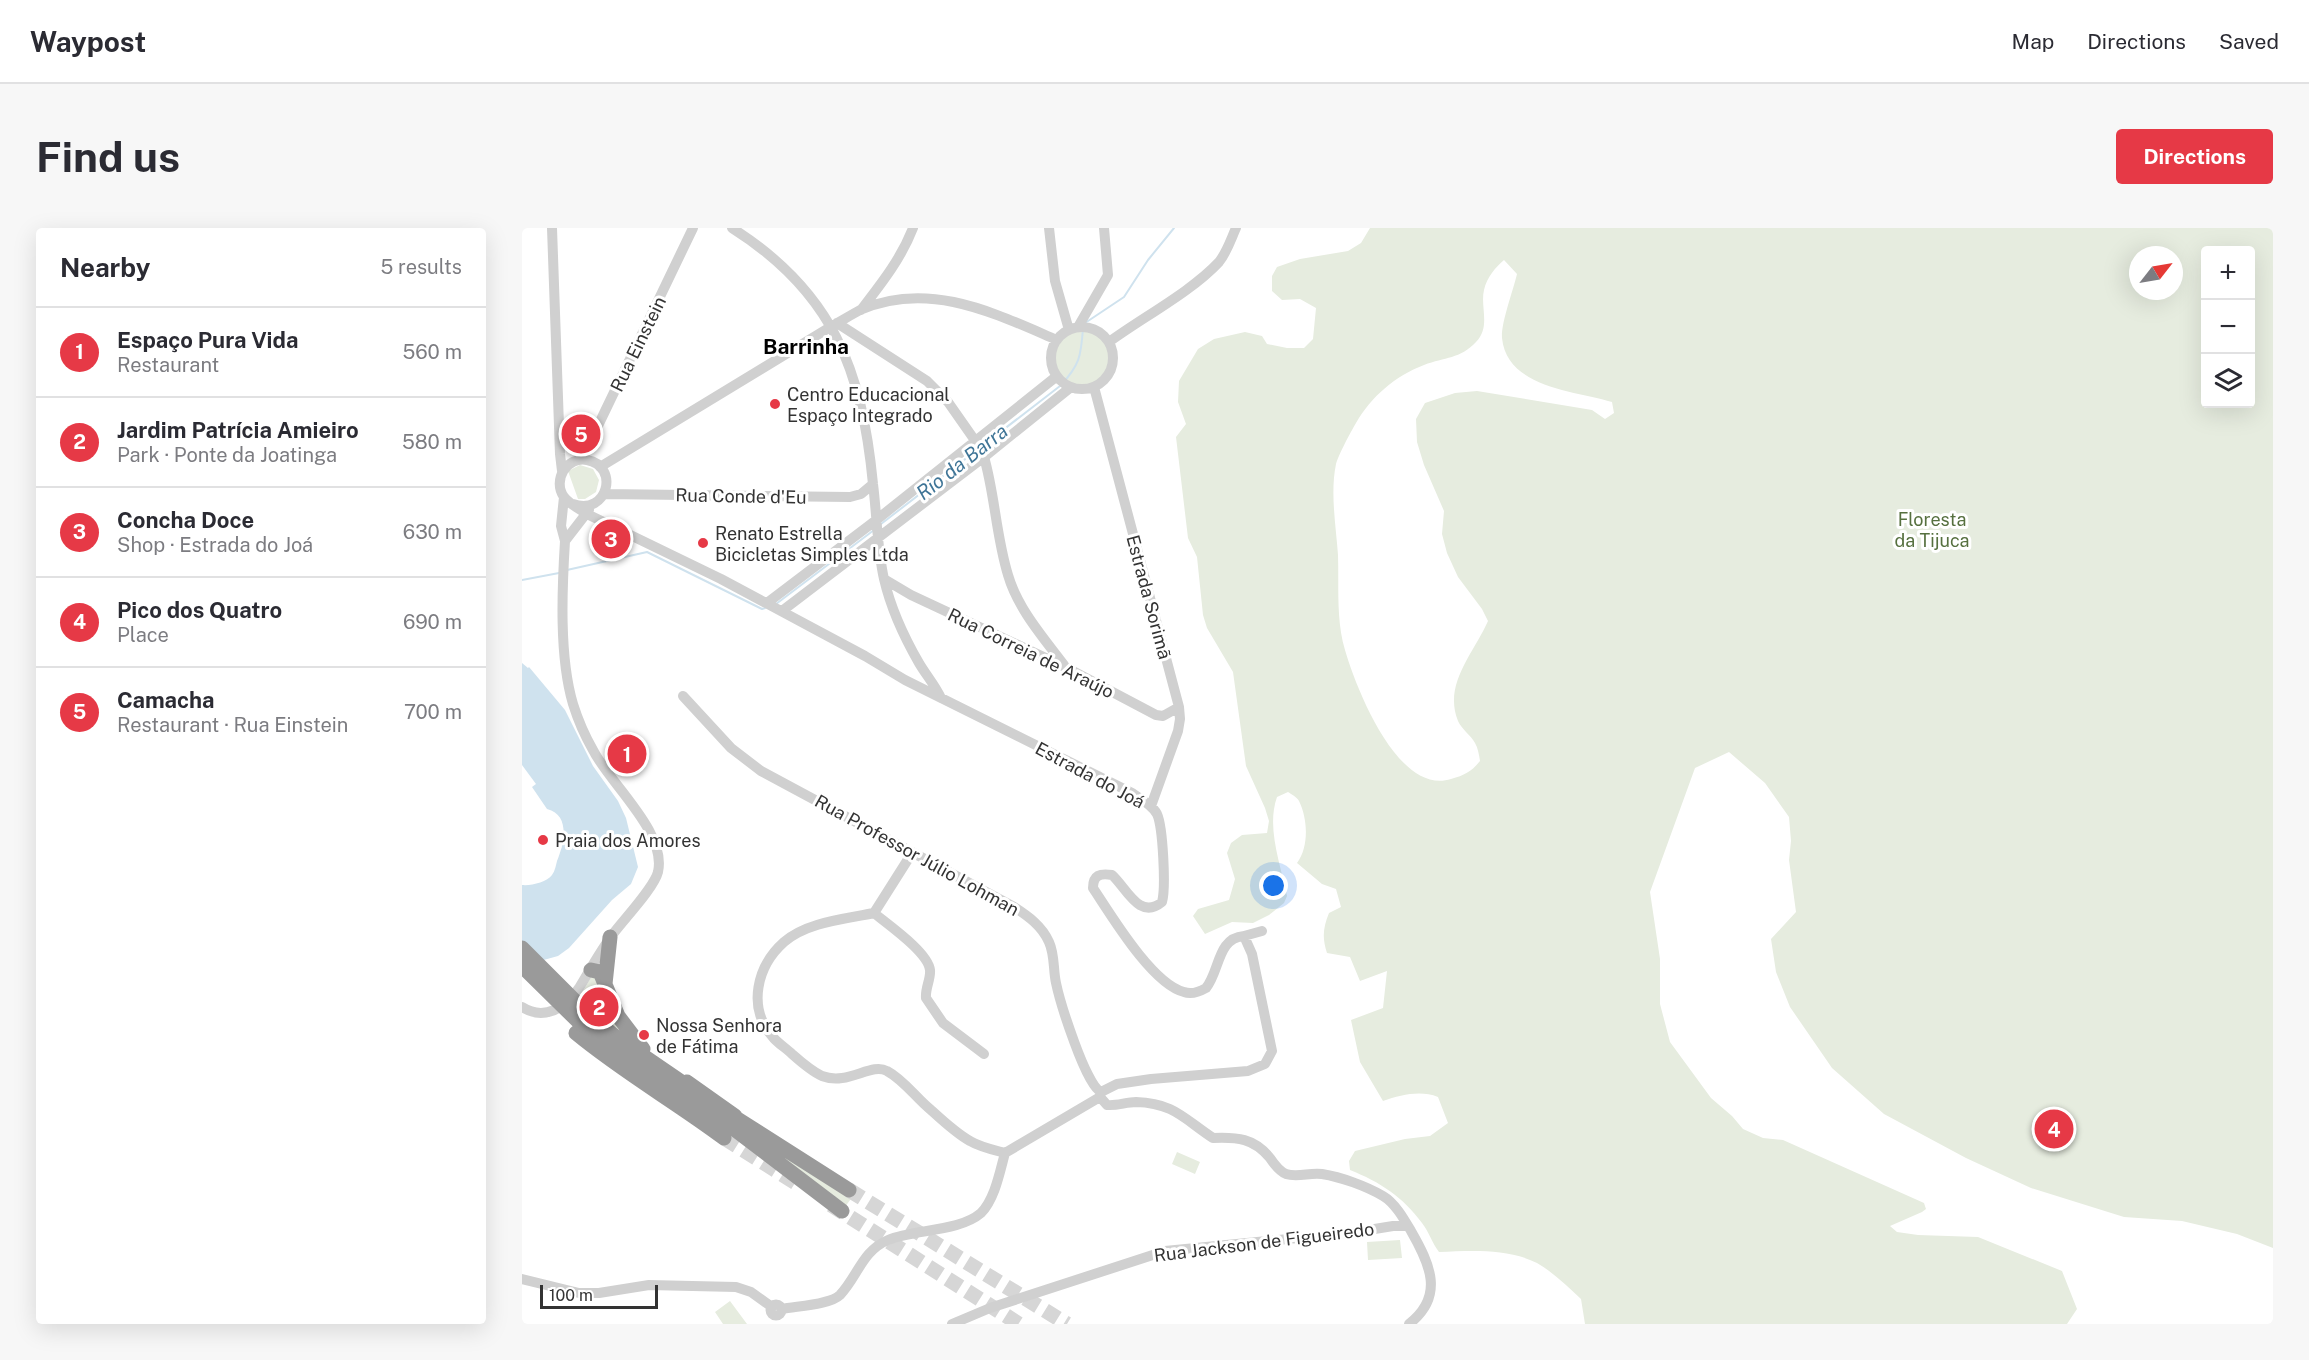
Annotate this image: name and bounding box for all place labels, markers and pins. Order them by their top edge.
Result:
place label: Centro Educacional Espaço Integrado [787,384,950,426]
marker: Centro Educacional Espaço Integrado [768,397,782,411]
pin: 5 [562,412,600,456]
pin: 3 [592,516,631,562]
place label: Renato Estrella Bicicletas Simples Ltda [715,523,909,565]
marker: Renato Estrella Bicicletas Simples Ltda [696,536,710,550]
pin: 1 [608,732,646,776]
place label: Praia dos Amores [555,830,701,851]
marker: Praia dos Amores [536,833,550,847]
pin: 2 [580,984,619,1030]
place label: Nossa Senhora de Fátima [656,1015,782,1057]
marker: Nossa Senhora de Fátima [637,1028,651,1042]
pin: 4 [2034,1106,2074,1152]

